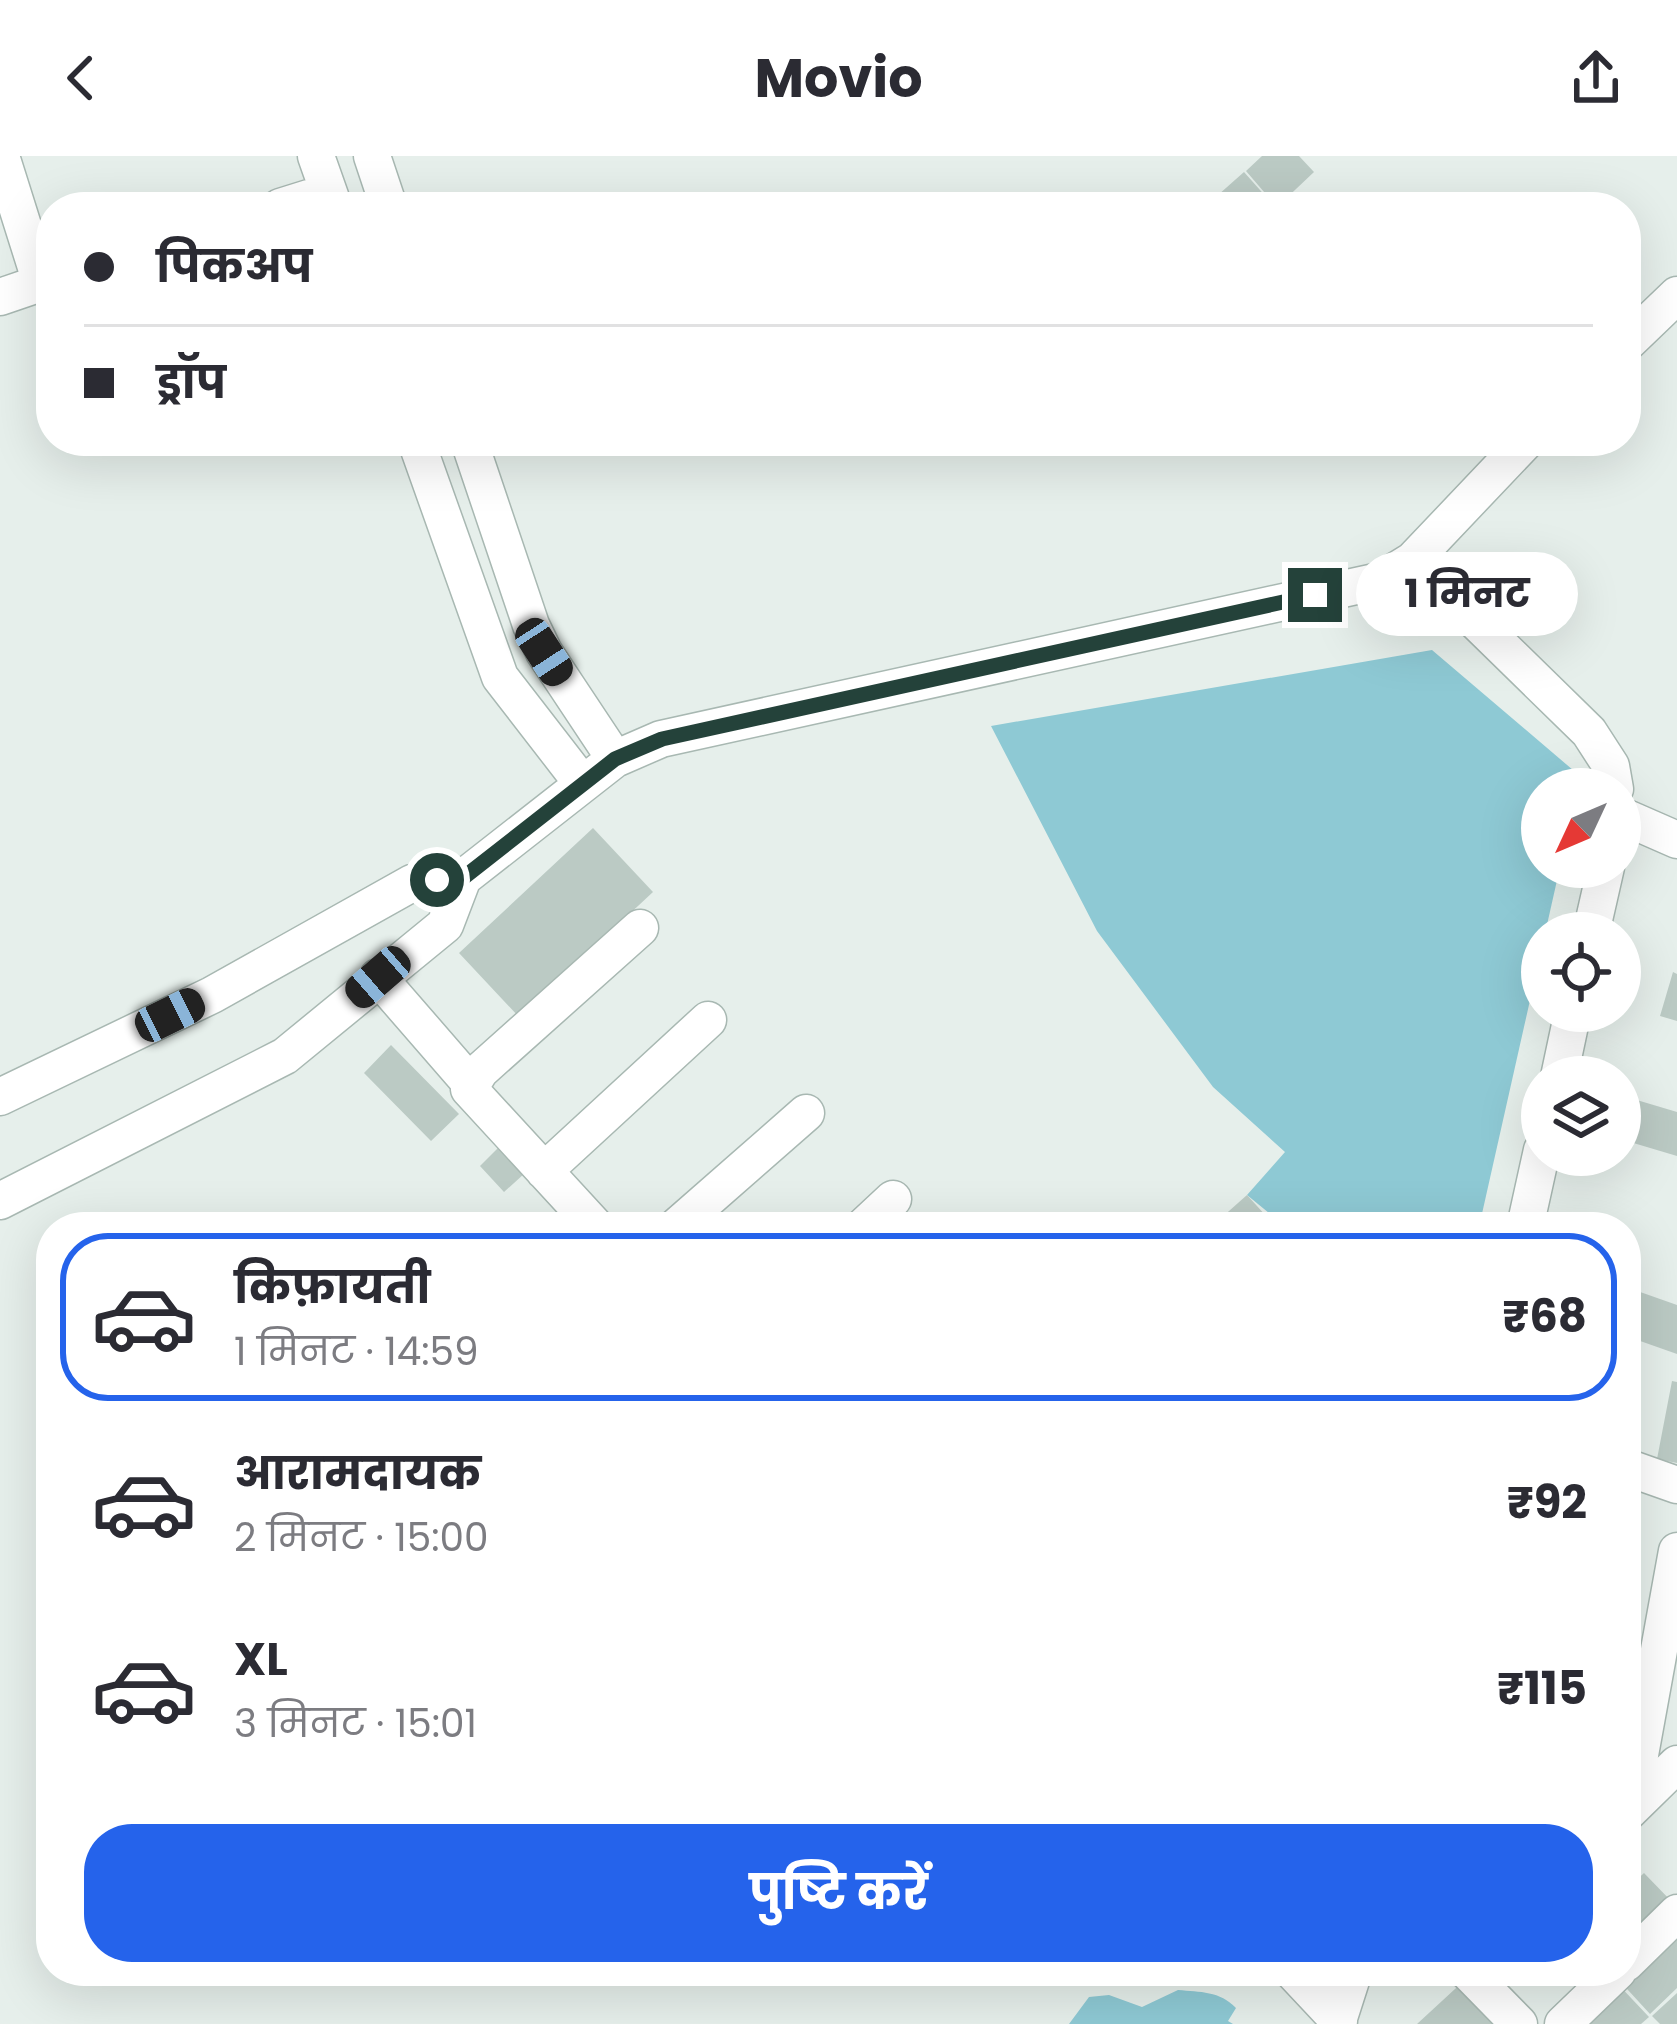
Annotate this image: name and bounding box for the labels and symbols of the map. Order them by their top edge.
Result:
callout: 1 मिनट [1357,553,1579,637]
route end [1288,568,1342,622]
car [509,612,579,692]
north arrow [1521,768,1641,888]
route start [410,853,464,907]
car [339,940,417,1014]
car [130,983,210,1047]

